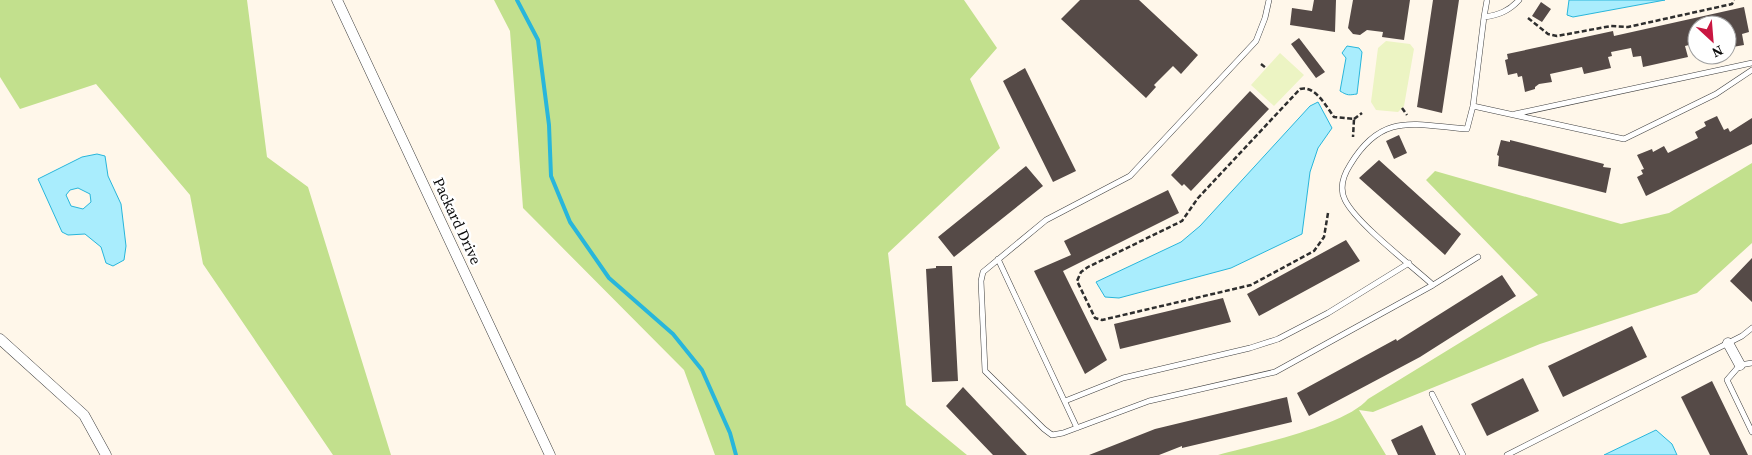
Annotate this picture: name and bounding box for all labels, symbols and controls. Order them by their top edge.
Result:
north arrow [1687,15,1737,65]
text: N [1709,40,1727,63]
street label: Packard Drive [428,174,487,268]

